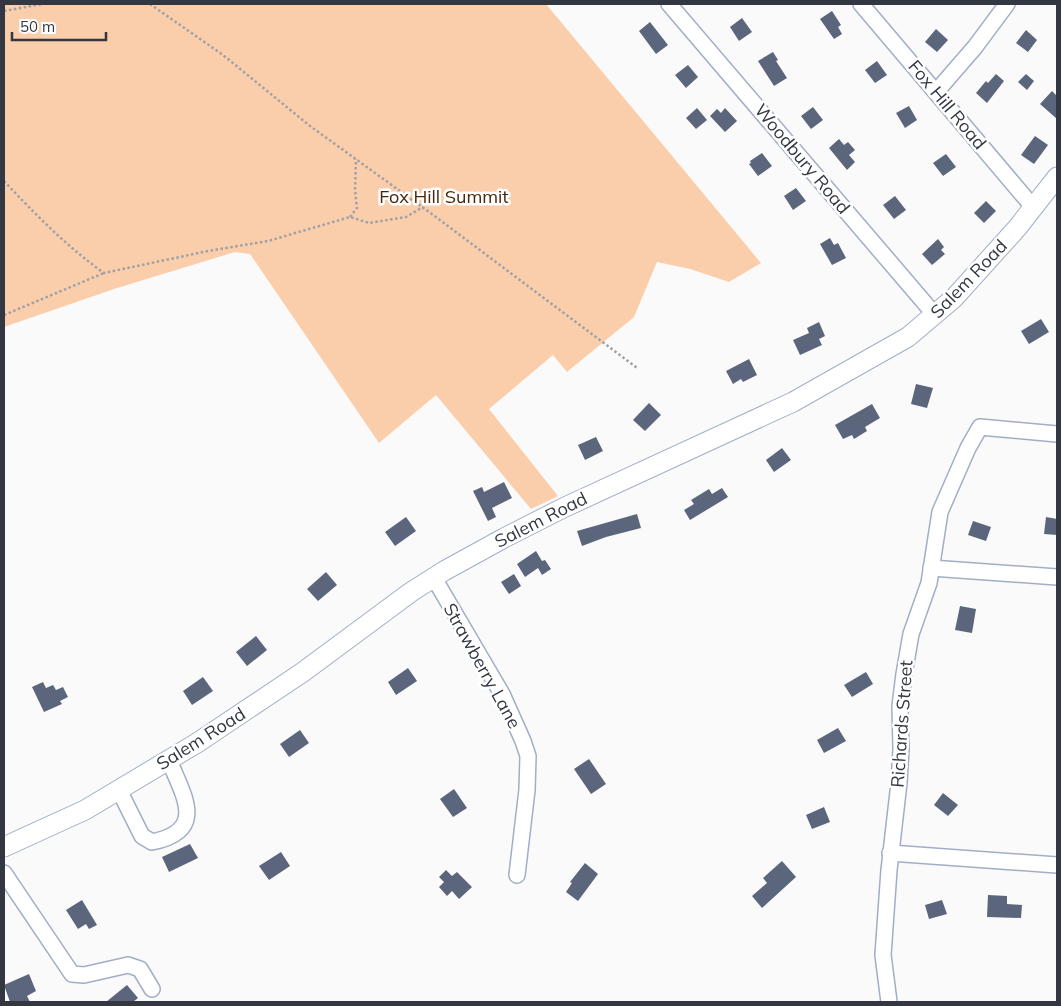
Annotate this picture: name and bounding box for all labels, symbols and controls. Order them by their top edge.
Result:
scale bar [12,10,106,42]
text: 50 m [20,17,55,36]
street label: Fox Hill Road [903,55,991,154]
street label: Woodbury Road [750,99,855,219]
park label: Fox Hill Summit [379,185,509,208]
street label: Salem Road [925,234,1012,323]
street label: Salem Road [491,486,591,553]
street label: Strawberry Lane [439,599,526,732]
street label: Richards Street [886,660,917,788]
street label: Salem Road [152,702,250,775]

